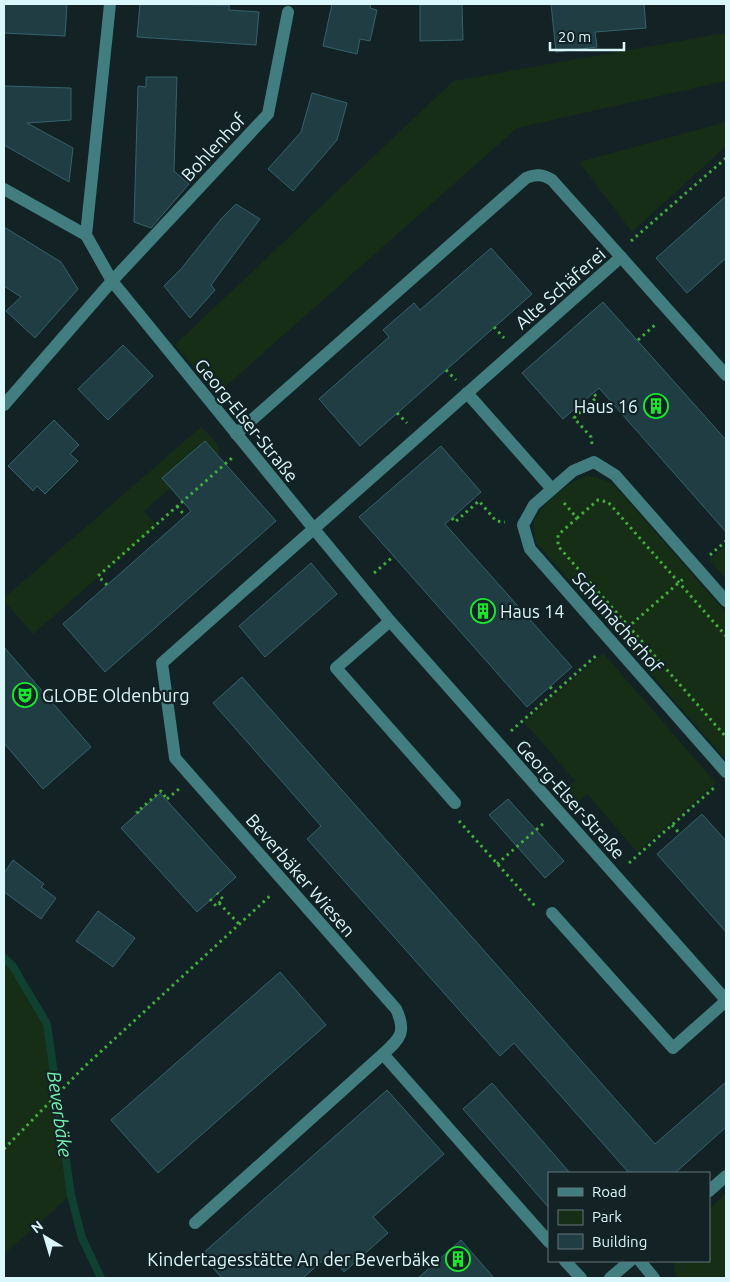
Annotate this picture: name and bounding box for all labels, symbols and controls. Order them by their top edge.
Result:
scale bar [550,20,624,52]
text: 20 m [558,28,591,45]
street label: Bohlenhof [177,109,249,185]
street label: Alte Schäferei [511,243,609,333]
street label: Georg-Elser-Straße [191,355,303,485]
building icon: Haus 16 [643,393,669,419]
place label: Haus 16 [574,396,638,416]
street label: Schumacherhof [569,568,667,676]
building icon: Haus 14 [470,598,496,624]
place label: Haus 14 [500,601,564,621]
theatre icon: GLOBE Oldenburg [12,682,38,708]
place label: GLOBE Oldenburg [42,685,190,705]
street label: Georg-Elser-Straße [513,736,629,862]
street label: Beverbäker Wiesen [242,810,360,940]
water label: Beverbäke [43,1070,77,1159]
legend [548,1172,710,1262]
text: Road [592,1183,627,1200]
text: Park [592,1208,622,1225]
north arrow [20,1212,70,1262]
text: N [28,1217,46,1236]
text: Building [592,1233,647,1250]
building icon: Kindertagesstätte An der Beverbäke [445,1246,471,1272]
place label: Kindertagesstätte An der Beverbäke [147,1249,440,1269]

